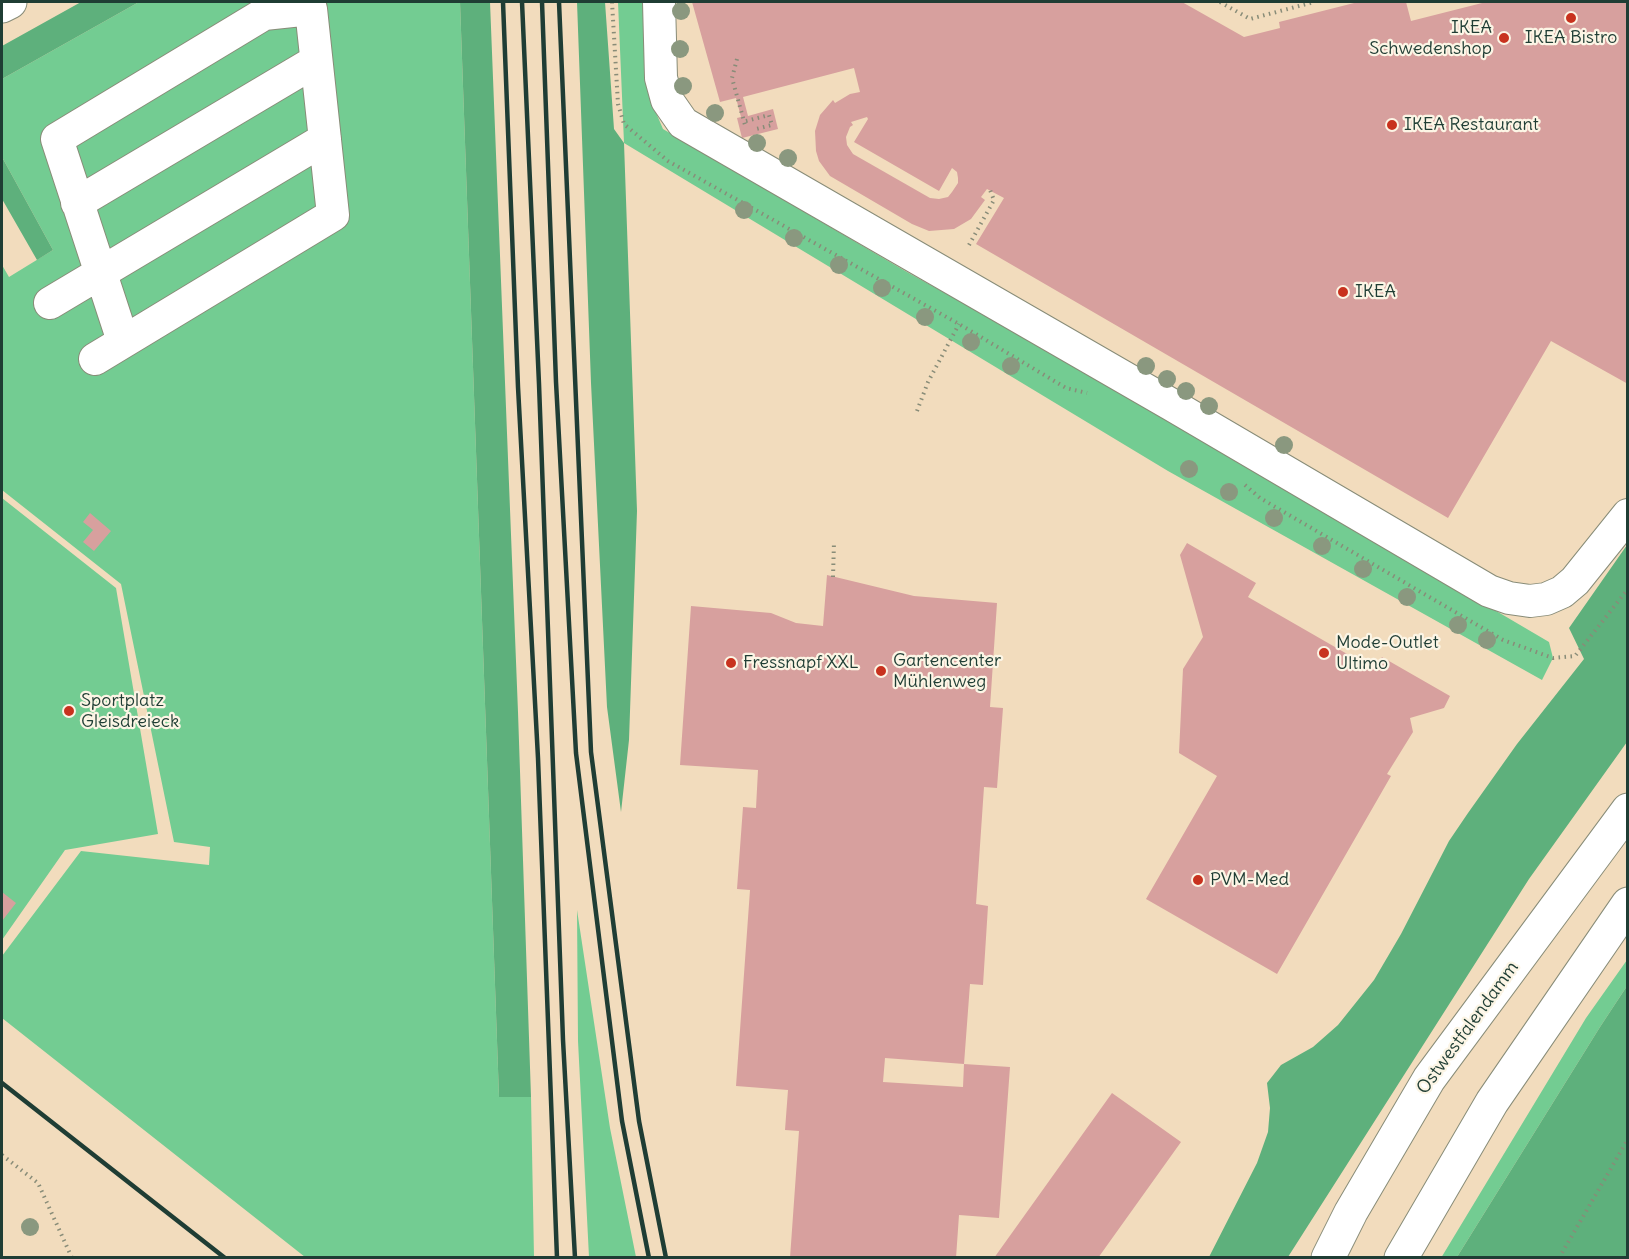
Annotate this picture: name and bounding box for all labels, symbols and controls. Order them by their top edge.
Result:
marker: IKEA Bistro [1564,11,1578,25]
place label: IKEA Schwedenshop [1369,17,1492,60]
place label: IKEA Bistro [1525,27,1617,49]
marker: IKEA Schwedenshop [1497,31,1511,45]
place label: IKEA Restaurant [1404,114,1539,136]
marker: IKEA Restaurant [1385,118,1399,132]
place label: IKEA [1355,281,1396,303]
marker: IKEA [1336,285,1350,299]
place label: Mode-Outlet Ultimo [1336,632,1439,674]
marker: Mode-Outlet Ultimo [1317,646,1331,660]
place label: Gartencenter Mühlenweg [893,650,1001,692]
place label: Fressnapf XXL [743,652,859,674]
marker: Fressnapf XXL [724,656,738,670]
marker: Gartencenter Mühlenweg [874,664,888,678]
place label: Sportplatz Gleisdreieck [81,690,179,732]
marker: Sportplatz Gleisdreieck [62,704,76,718]
place label: PVM-Med [1210,869,1289,891]
marker: PVM-Med [1191,873,1205,887]
street label: Ostwestfalendamm [1413,957,1523,1099]

